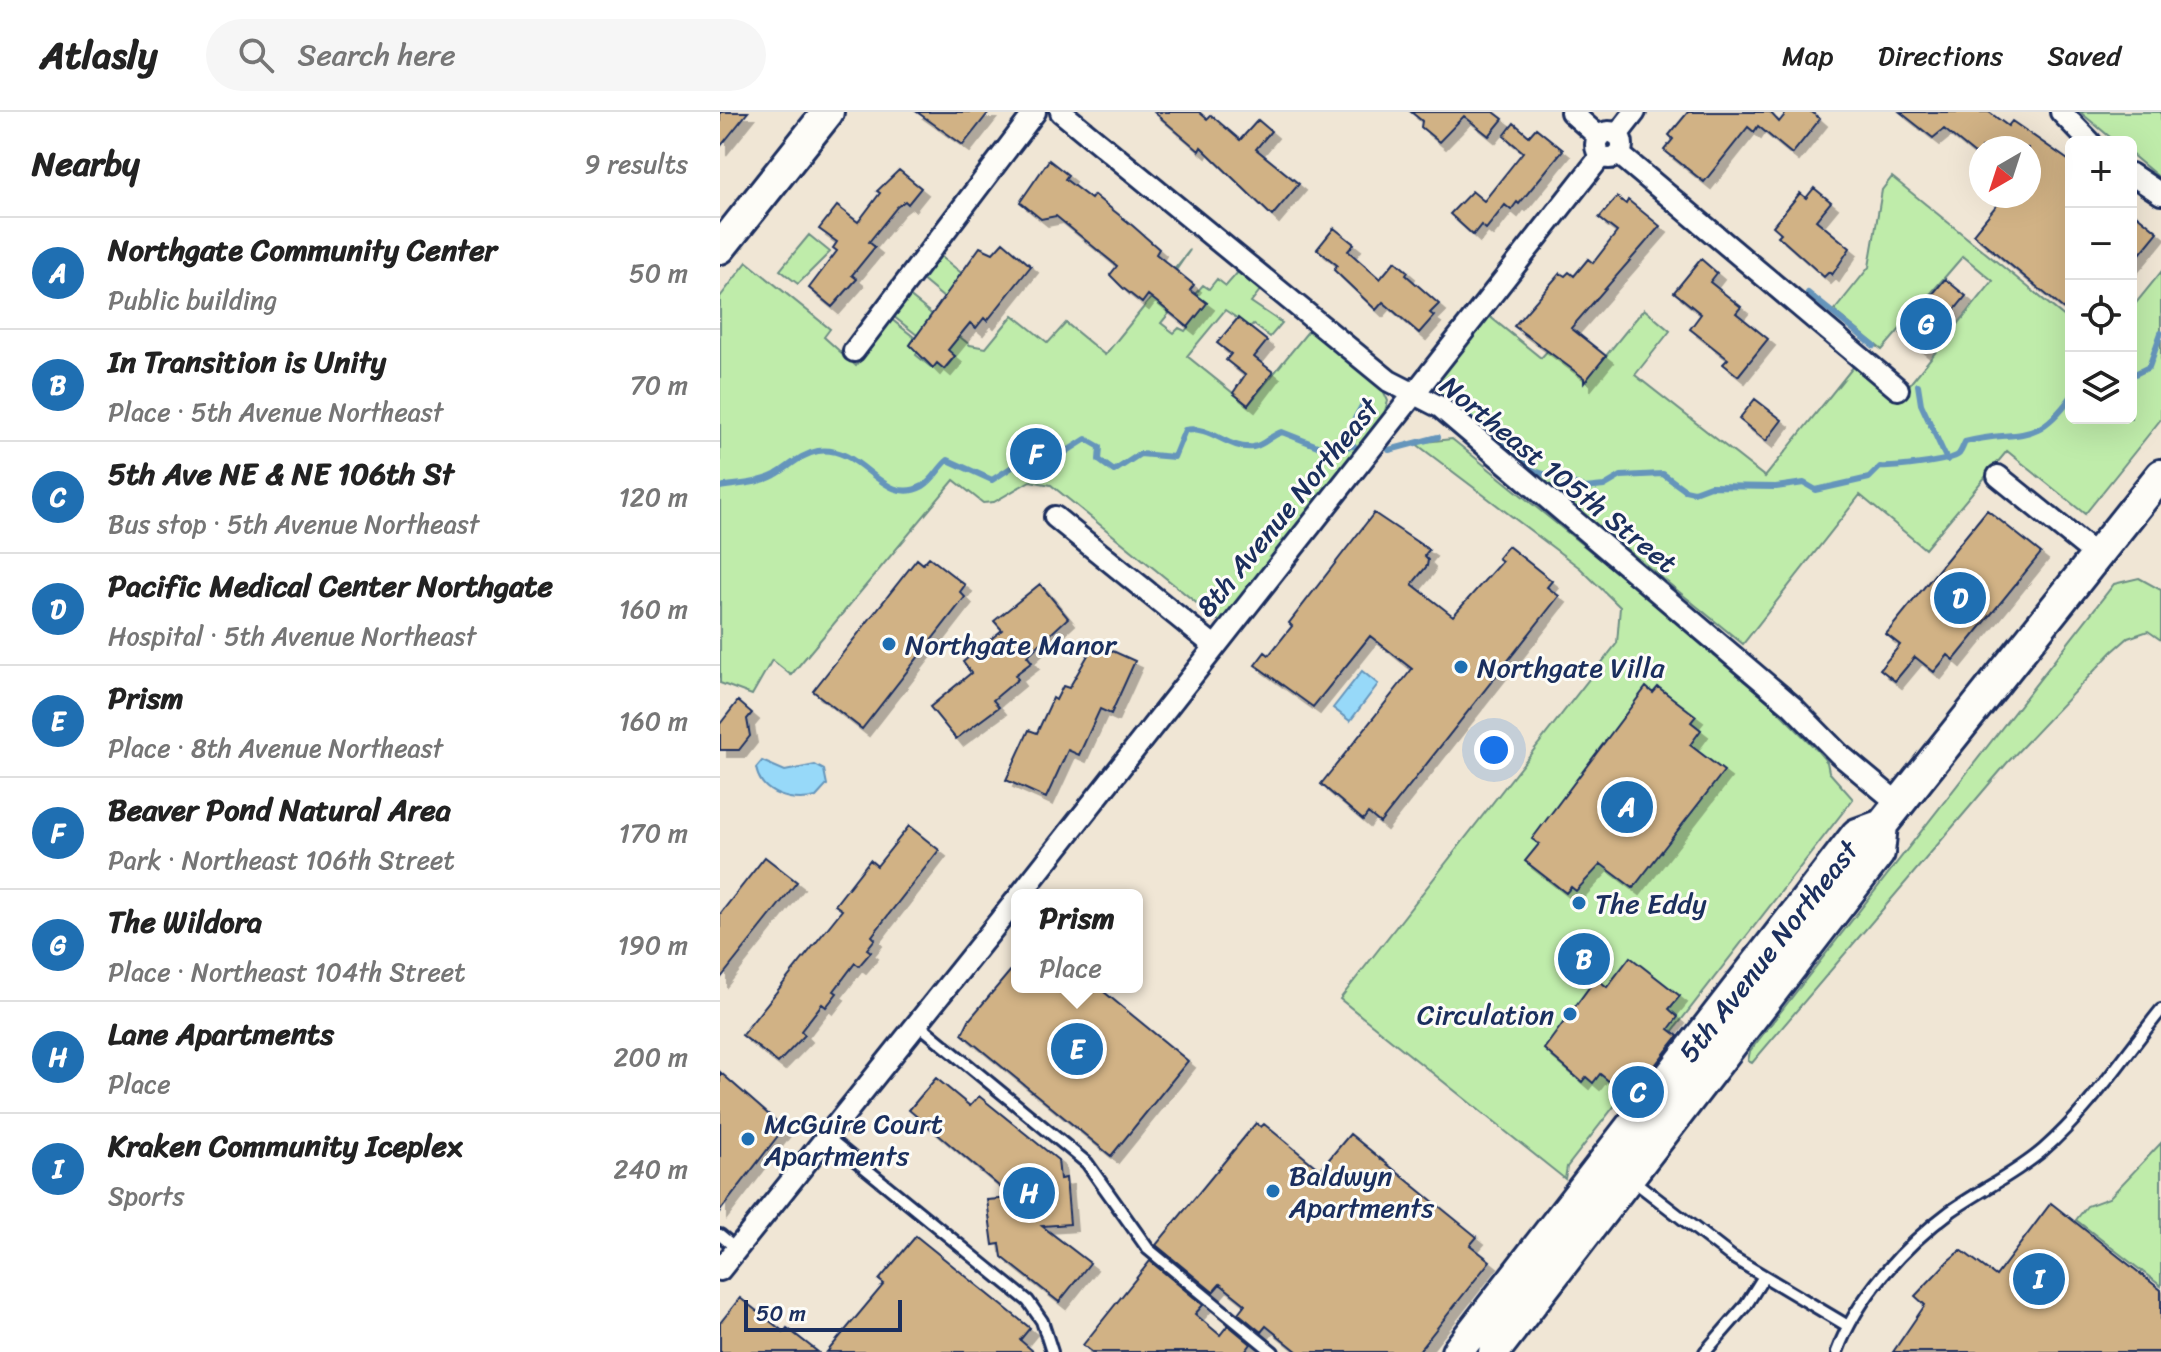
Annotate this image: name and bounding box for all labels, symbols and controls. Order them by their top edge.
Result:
search box [206,19,766,91]
text: Atlasly [40,22,158,89]
text: Search here [298,28,456,82]
text: Map [1782,31,1834,80]
text: Directions [1878,31,2003,80]
text: Saved [2047,31,2121,80]
icon: search [234,33,278,77]
text: Nearby [32,134,140,194]
north arrow [1969,136,2041,208]
map controls [2065,136,2137,424]
button: + [2065,136,2137,208]
text: 9 results [585,141,688,187]
button: − [2065,208,2137,280]
text: Northgate Community Center [108,223,497,277]
text: A [49,250,67,296]
text: 50 m [629,250,688,296]
text: Public building [108,277,277,323]
button: locate [2065,280,2137,352]
pin: G [1900,294,1952,354]
text: In Transition is Unity [108,335,386,389]
button: layers [2065,352,2137,424]
text: B [50,362,66,408]
text: 70 m [630,362,688,408]
street label: Northeast 105th Street [1429,362,1689,586]
street label: 8th Avenue Northeast [1183,385,1393,628]
text: Place · 5th Avenue Northeast [108,389,443,435]
pin: F [1010,424,1062,484]
text: 5th Ave NE & NE 106th St [108,447,454,501]
text: C [50,474,66,520]
text: 120 m [619,474,688,520]
text: Bus stop · 5th Avenue Northeast [108,501,479,547]
text: Pacific Medical Center Northgate [108,559,553,613]
pin: D [1934,568,1986,628]
text: D [50,586,66,632]
text: 160 m [619,586,688,632]
text: Hospital · 5th Avenue Northeast [108,613,476,659]
place label: Northgate Manor [905,620,1118,669]
marker: Northgate Manor [880,635,898,653]
place label: Northgate Villa [1477,643,1666,692]
marker: Northgate Villa [1452,658,1470,676]
text: Prism [108,671,184,725]
text: E [51,698,65,744]
text: 160 m [619,698,688,744]
text: Place · 8th Avenue Northeast [108,725,443,771]
your location [1474,730,1514,770]
pin: A [1601,777,1653,837]
text: Beaver Pond Natural Area [108,783,451,837]
text: F [51,810,65,856]
text: 170 m [619,810,688,856]
street label: 5th Avenue Northeast [1665,828,1872,1073]
text: Park · Northeast 106th Street [108,837,455,883]
place label: The Eddy [1595,879,1707,928]
popup [1011,889,1143,993]
text: Prism [1039,891,1115,945]
marker: The Eddy [1570,894,1588,912]
text: The Wildora [108,895,262,949]
text: G [50,922,66,968]
text: 190 m [618,922,688,968]
pin: B [1558,929,1610,989]
text: Place [1039,945,1102,991]
text: Place · Northeast 104th Street [108,949,466,995]
place label: Circulation [1417,990,1554,1039]
marker: Circulation [1561,1005,1579,1023]
text: Lane Apartments [108,1007,334,1061]
pin: E [1051,1019,1103,1079]
text: H [49,1034,67,1080]
text: 200 m [613,1034,688,1080]
text: Place [108,1061,171,1107]
pin: C [1612,1062,1664,1122]
place label: McGuire Court Apartments [763,1099,943,1180]
text: Kraken Community Iceplex [108,1119,462,1173]
marker: McGuire Court Apartments [739,1130,757,1148]
text: I [53,1146,63,1192]
text: 240 m [614,1146,688,1192]
place label: Baldwyn Apartments [1288,1151,1434,1232]
pin: H [1003,1163,1055,1223]
text: Sports [108,1173,184,1219]
marker: Baldwyn Apartments [1264,1182,1282,1200]
pin: I [2013,1249,2065,1309]
text: 50 m [756,1294,806,1333]
scale bar [744,1296,902,1332]

